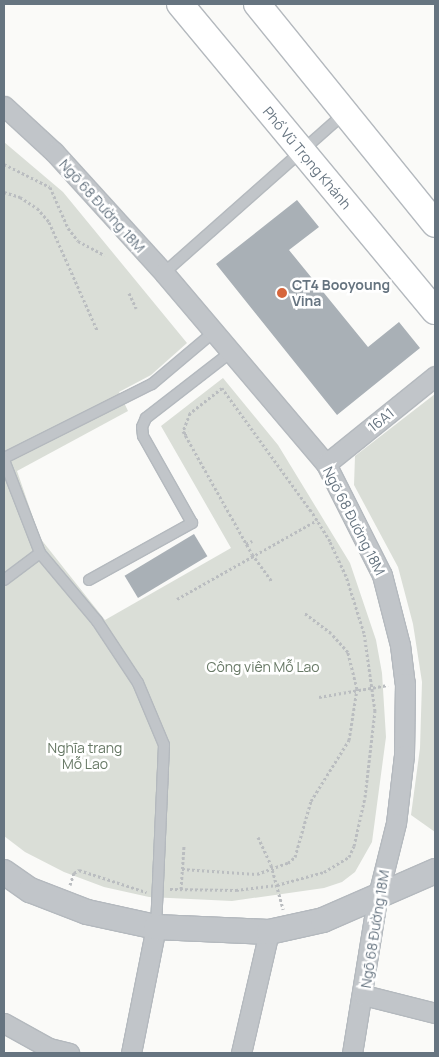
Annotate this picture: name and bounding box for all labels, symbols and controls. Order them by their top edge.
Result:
street label: Phố Vũ Trọng Khánh [259,103,355,213]
street label: Ngõ 68 Đường 18M [56,156,148,256]
place label: CT4 Booyoung Vina [292,277,390,310]
marker: CT4 Booyoung Vina [276,287,288,299]
street label: 16A1 [365,405,397,435]
street label: Ngõ 68 Đường 18M [319,464,389,578]
park label: Công viên Mỗ Lao [206,659,320,675]
park label: Nghĩa trang Mỗ Lao [48,740,122,772]
street label: Ngõ 68 Đường 18M [357,869,393,989]

